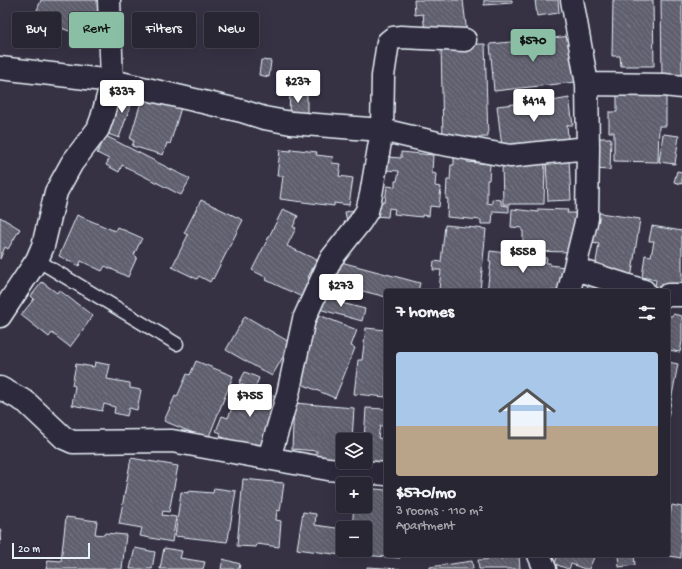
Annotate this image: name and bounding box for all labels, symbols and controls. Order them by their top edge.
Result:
chip: Buy [12,12,61,48]
chip: Rent [69,12,124,48]
chip: Filters [132,12,196,48]
chip: New [204,12,259,48]
pin: $570 [509,29,557,63]
text: $570 [520,34,546,49]
pin: $237 [274,70,322,104]
text: $237 [285,75,311,90]
pin: $337 [98,80,146,114]
text: $337 [109,85,135,100]
pin: $414 [510,89,558,123]
text: $414 [522,94,546,109]
pin: $558 [499,240,547,274]
text: $558 [510,245,536,260]
pin: $273 [317,274,365,308]
text: $273 [328,279,354,294]
icon: filters [636,302,658,324]
text: 7 homes [396,303,454,323]
icon: home [491,378,563,450]
pin: $755 [226,384,274,418]
text: $755 [237,389,263,404]
map controls [336,433,372,557]
button: layers [336,433,372,469]
button: + [336,477,372,513]
text: $570/mo [396,484,456,504]
text: 3 rooms · 110 m² [396,504,484,519]
text: Apartment [396,519,455,534]
button: − [336,521,372,557]
scale bar [12,541,90,560]
text: 20 m [18,544,40,556]

